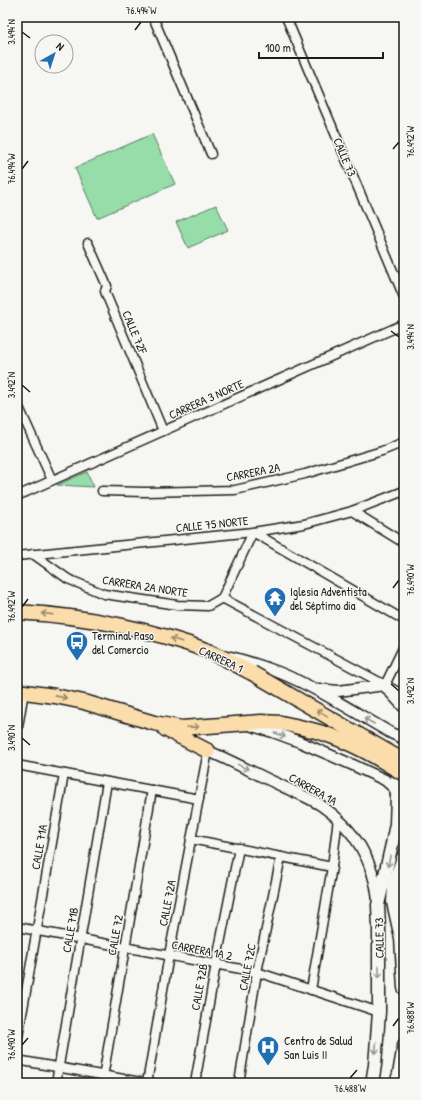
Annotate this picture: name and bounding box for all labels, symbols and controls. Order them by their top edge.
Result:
text: 76.494°W [126,4,157,17]
text: 3.494°N [5,19,18,45]
north arrow [34,34,74,74]
scale bar [259,34,383,60]
text: N [54,39,67,54]
text: 100 m [265,39,291,56]
text: 76.492°W [404,125,417,158]
street label: CALLE 73 [329,135,361,179]
text: 76.494°W [5,153,18,184]
street label: CALLE 72F [118,308,152,357]
text: 3.494°N [404,324,417,350]
text: 3.492°N [5,372,18,398]
street label: CARRERA 3 NORTE [166,375,247,423]
street label: CARRERA 2A [225,458,281,486]
street label: CALLE 75 NORTE [175,512,250,536]
text: 76.490°W [404,563,417,596]
street label: CARRERA 2A NORTE [101,571,190,601]
place label: Iglesia Adventista del Séptimo dia [290,583,367,614]
temple icon: Iglesia Adventista del Séptimo dia [262,585,288,618]
text: 76.492°W [5,590,18,623]
one-way arrow [41,610,54,618]
place label: Terminal Paso del Comercio [92,627,154,658]
bus stop icon: Terminal Paso del Comercio [64,629,90,662]
one-way arrow [169,636,182,643]
street label: CARRERA 1 [196,641,246,677]
text: 3.492°N [404,678,417,704]
one-way arrow [55,693,68,701]
one-way arrow [316,709,328,717]
one-way arrow [363,716,375,724]
one-way arrow [186,724,199,731]
text: 3.490°N [5,725,18,751]
one-way arrow [274,732,287,739]
one-way arrow [237,764,249,771]
street label: CARRERA 1A [286,769,340,809]
street label: CALLE 71A [27,823,51,871]
one-way arrow [384,854,392,867]
street label: CALLE 72A [154,878,180,928]
street label: CALLE 71B [58,906,82,954]
street label: CALLE 72 [103,913,127,957]
street label: CALLE 73 [370,917,388,959]
street label: CARRERA 1A 2 [170,936,234,964]
street label: CALLE 72C [234,942,260,992]
street label: CALLE 72B [187,962,211,1012]
one-way arrow [375,965,383,978]
text: 76.488°W [404,1001,417,1034]
text: 76.490°W [5,1028,18,1061]
place label: Centro de Salud San Luis II [284,1032,353,1063]
hospital icon: Centro de Salud San Luis II [255,1034,281,1067]
one-way arrow [373,1041,380,1054]
text: 76.488°W [334,1082,367,1095]

